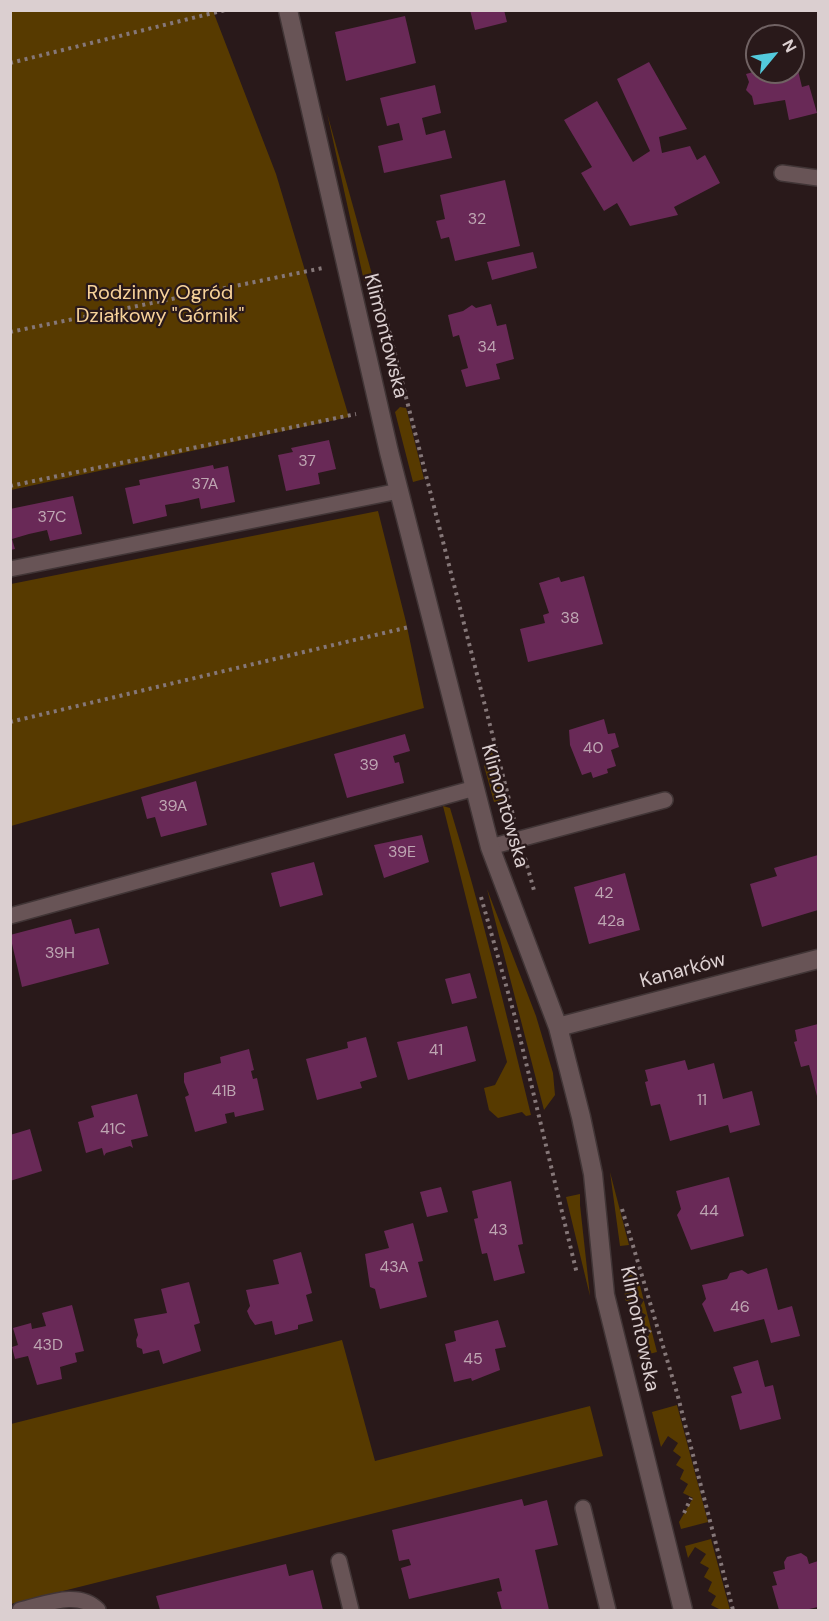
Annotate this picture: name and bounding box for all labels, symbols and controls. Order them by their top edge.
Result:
north arrow [745,24,805,84]
text: N [777,36,801,56]
house number: 32 [468,210,486,230]
street label: Klimontowska [358,271,412,401]
park label: Rodzinny Ogród Działkowy "Górnik" [76,282,244,329]
house number: 34 [477,338,497,358]
house number: 37 [298,452,316,472]
house number: 37A [192,475,218,495]
house number: 37C [38,508,66,528]
house number: 38 [560,609,580,629]
house number: 40 [583,739,603,759]
street label: Klimontowska [475,741,533,871]
house number: 39 [359,756,379,776]
house number: 39A [159,797,187,817]
house number: 39E [388,843,416,863]
house number: 42 [595,884,613,904]
house number: 42a [597,912,625,932]
house number: 39H [45,944,75,964]
street label: Kanarków [637,948,729,994]
house number: 41 [429,1041,443,1061]
house number: 41B [212,1082,236,1102]
house number: 11 [697,1091,707,1111]
house number: 41C [100,1120,126,1140]
house number: 44 [699,1202,719,1222]
house number: 43 [488,1221,508,1241]
house number: 43A [379,1258,409,1278]
street label: Klimontowska [614,1264,664,1394]
house number: 46 [730,1298,750,1318]
house number: 43D [33,1336,63,1356]
house number: 45 [463,1350,483,1370]

